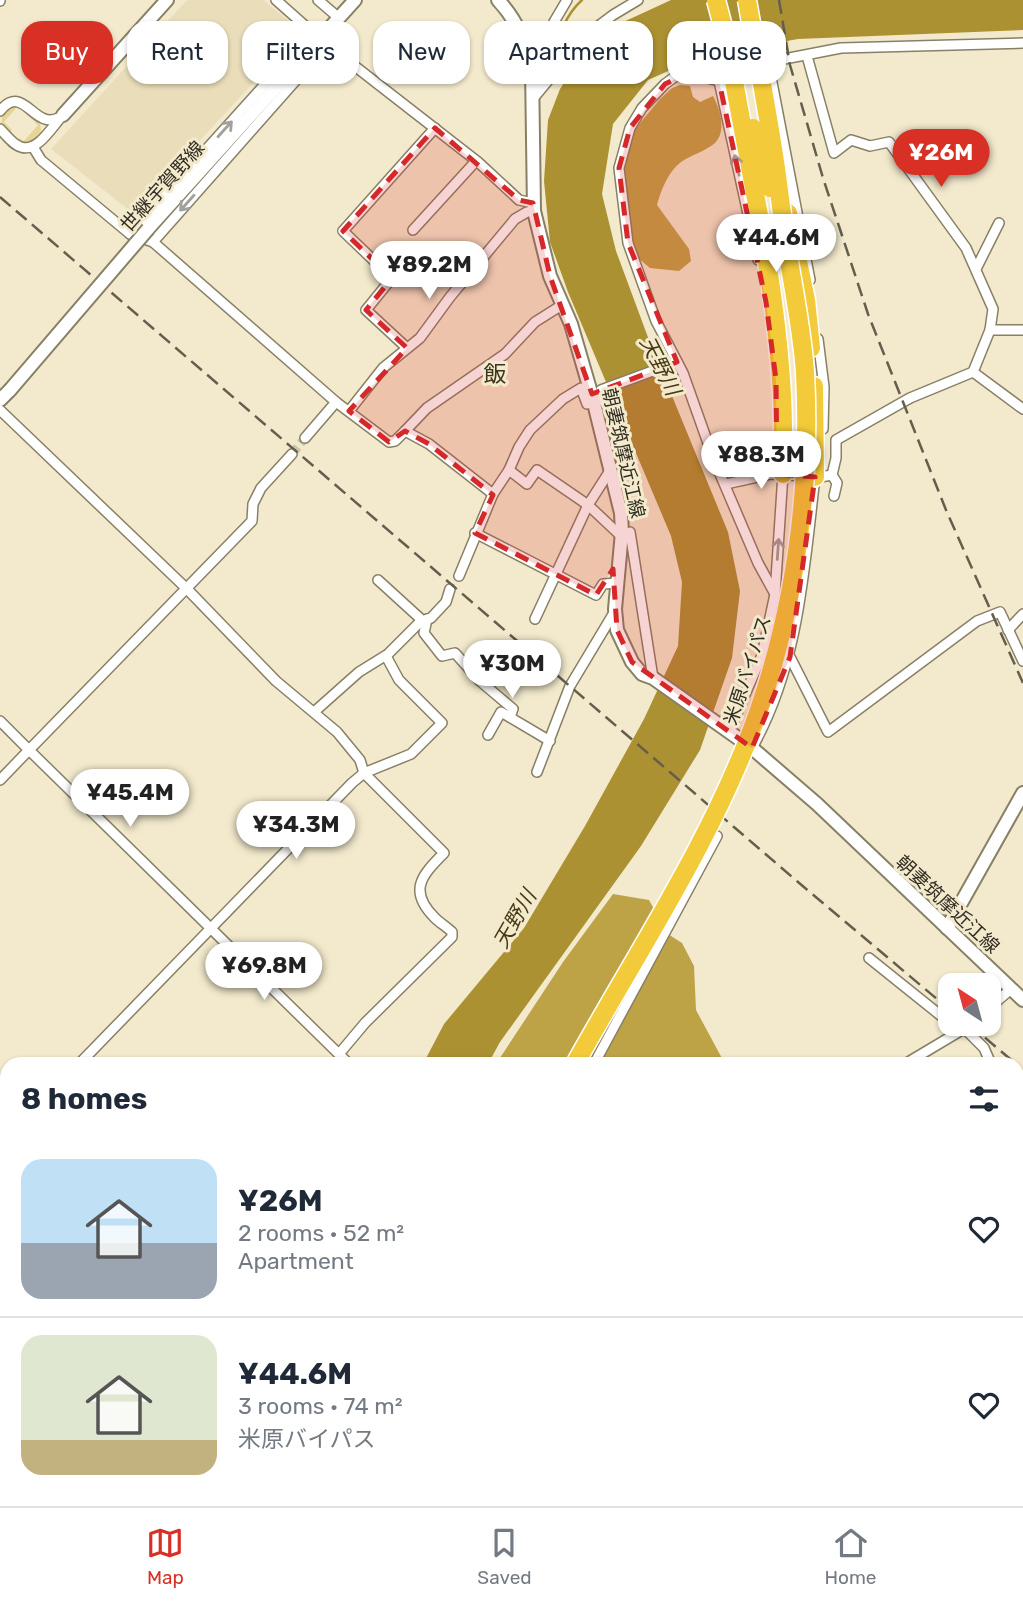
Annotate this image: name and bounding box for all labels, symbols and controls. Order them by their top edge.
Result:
chip: Buy [21,21,113,84]
chip: Rent [127,21,228,84]
chip: Filters [242,21,359,84]
chip: New [373,21,470,84]
chip: Apartment [484,21,653,84]
chip: House [667,21,786,84]
one-way arrow [216,121,233,138]
pin: ¥26M [900,130,982,189]
street label: 世継宇賀野線 [116,136,209,236]
text: ¥26M [909,138,973,166]
one-way arrow [730,154,744,177]
one-way arrow [179,194,195,212]
pin: ¥44.6M [719,215,833,274]
text: ¥44.6M [732,223,820,251]
pin: ¥89.2M [372,242,486,301]
text: ¥89.2M [386,250,472,278]
water label: 天野川 [635,332,687,401]
district label: 飯 [484,360,507,388]
street label: 朝妻筑摩近江線 [597,386,650,521]
pin: ¥88.3M [704,432,818,491]
text: ¥88.3M [717,440,805,468]
one-way arrow [772,539,785,561]
street label: 米原バイパス [719,613,776,728]
pin: ¥30M [471,640,553,700]
text: ¥30M [479,649,545,677]
pin: ¥45.4M [73,770,187,829]
text: ¥45.4M [86,778,174,806]
pin: ¥34.3M [239,802,353,861]
text: ¥34.3M [252,810,340,838]
street label: 朝妻筑摩近江線 [891,851,1004,958]
water label: 天野川 [488,883,542,952]
pin: ¥69.8M [207,942,321,1002]
text: ¥69.8M [221,951,307,979]
north arrow [938,973,1001,1036]
map controls [938,973,1001,1036]
icon: filters [965,1080,1003,1118]
text: 8 homes [21,1081,147,1117]
text: ¥26M [238,1183,323,1219]
icon: home [77,1187,161,1271]
icon: heart [965,1210,1003,1248]
text: 2 rooms · 52 m² [238,1219,404,1247]
text: Apartment [238,1247,354,1275]
text: ¥44.6M [238,1356,352,1392]
icon: home [77,1363,161,1447]
icon: heart [965,1386,1003,1424]
text: 3 rooms · 74 m² [238,1392,403,1420]
text: 米原バイパス [238,1425,376,1453]
tab: Map [146,1524,184,1589]
tab: Saved [477,1524,532,1589]
tab: Home [825,1524,877,1589]

